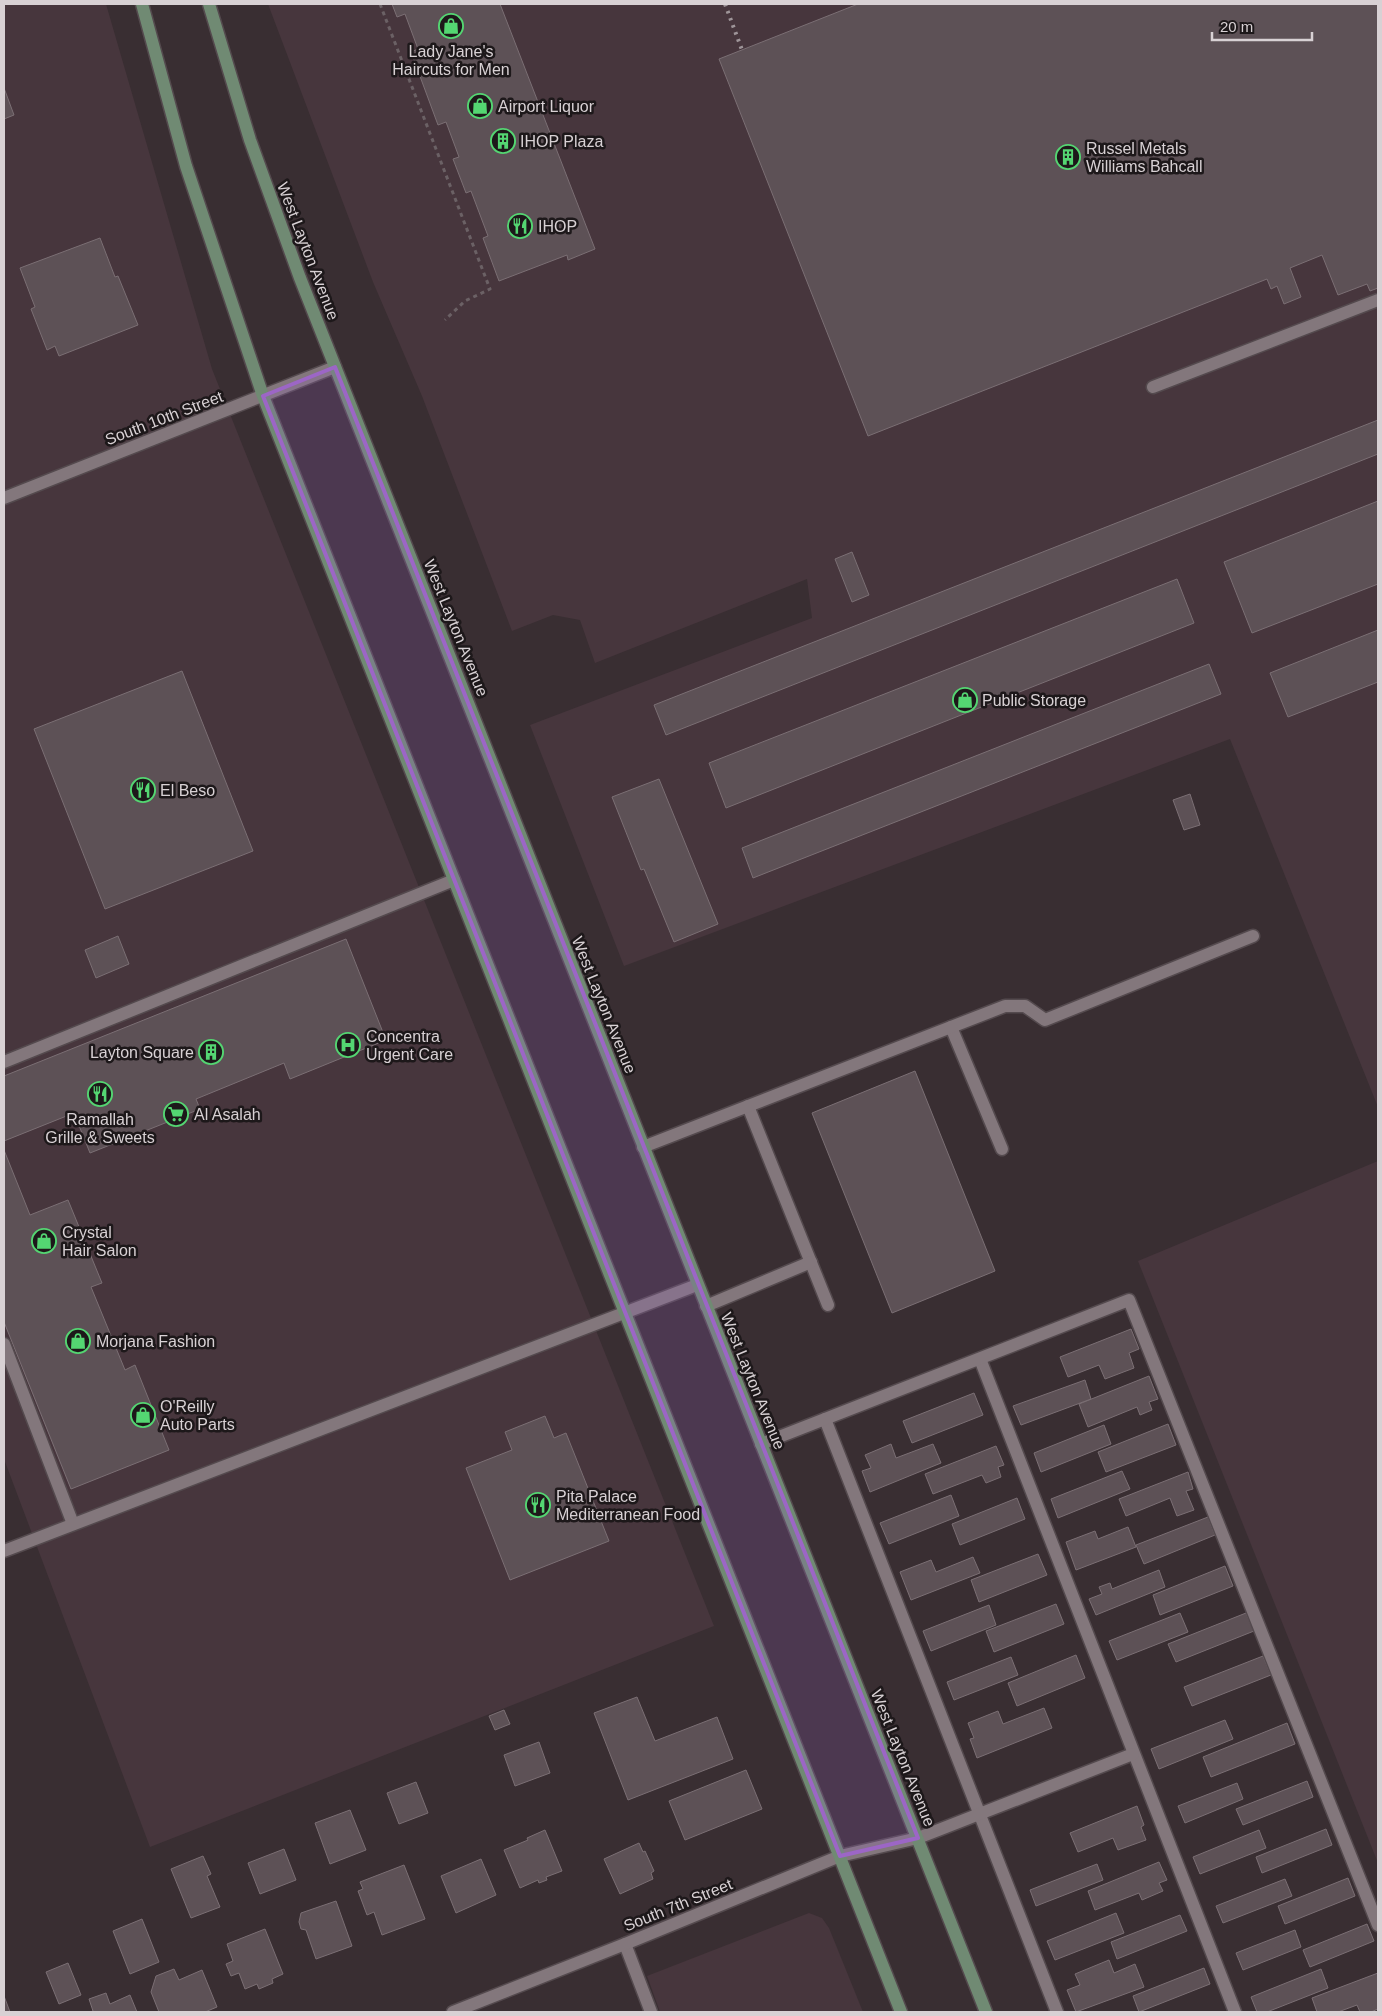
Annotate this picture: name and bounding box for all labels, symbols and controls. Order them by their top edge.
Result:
scale bar [1212,10,1312,42]
shop icon: Lady Jane's Haircuts for Men [438,13,464,39]
text: 20 m [1220,18,1253,35]
place label: Lady Jane's Haircuts for Men [392,43,510,78]
shop icon: Airport Liquor [467,93,493,119]
place label: Airport Liquor [498,98,595,115]
building icon: IHOP Plaza [490,128,516,154]
place label: IHOP Plaza [520,133,603,150]
place label: Russel Metals Williams Bahcall [1086,140,1202,175]
building icon: Russel Metals Williams Bahcall [1055,144,1081,170]
street label: West Layton Avenue [274,180,342,322]
restaurant icon: IHOP [507,213,533,239]
place label: IHOP [538,218,577,235]
street label: South 10th Street [103,388,226,448]
street label: West Layton Avenue [421,557,491,699]
shop icon: Public Storage [952,687,978,713]
place label: Public Storage [982,692,1086,709]
restaurant icon: El Beso [130,777,156,803]
place label: El Beso [160,782,215,799]
street label: West Layton Avenue [569,934,639,1076]
place label: Concentra Urgent Care [366,1028,453,1063]
hospital icon: Concentra Urgent Care [335,1032,361,1058]
building icon: Layton Square [198,1039,224,1065]
place label: Layton Square [90,1044,194,1061]
restaurant icon: Ramallah Grille & Sweets [87,1081,113,1107]
supermarket icon: Al Asalah [163,1101,189,1127]
place label: Al Asalah [194,1106,261,1123]
place label: Ramallah Grille & Sweets [45,1111,155,1146]
place label: Crystal Hair Salon [62,1224,137,1259]
shop icon: Crystal Hair Salon [31,1228,57,1254]
street label: West Layton Avenue [718,1310,788,1452]
shop icon: Morjana Fashion [65,1328,91,1354]
place label: Morjana Fashion [96,1333,215,1350]
place label: O'Reilly Auto Parts [160,1398,235,1433]
shop icon: O'Reilly Auto Parts [130,1402,156,1428]
place label: Pita Palace Mediterranean Food [556,1488,700,1523]
restaurant icon: Pita Palace Mediterranean Food [525,1492,551,1518]
street label: West Layton Avenue [868,1687,938,1829]
street label: South 7th Street [621,1875,735,1935]

